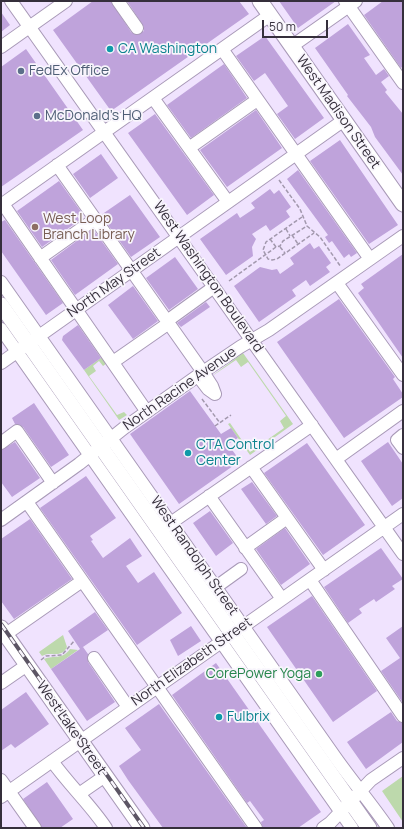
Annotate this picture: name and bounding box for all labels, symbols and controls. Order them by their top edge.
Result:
scale bar [264,12,330,38]
text: 50 m [269,18,296,35]
place label: CA Washington [118,41,217,57]
marker: CA Washington [105,44,115,54]
street label: West Madison Street [292,52,384,172]
place label: FedEx Office [29,63,109,79]
marker: FedEx Office [16,66,26,76]
place label: McDonald’s HQ [45,108,142,124]
marker: McDonald’s HQ [32,111,42,121]
street label: West Washington Boulevard [149,198,267,356]
place label: West Loop Branch Library [43,211,135,244]
marker: West Loop Branch Library [30,222,40,232]
street label: North May Street [64,245,164,321]
street label: North Racine Avenue [120,344,240,434]
place label: CTA Control Center [196,437,274,470]
marker: CTA Control Center [183,448,193,458]
street label: West Randolph Street [147,493,241,619]
street label: North Elizabeth Street [129,614,255,710]
place label: CorePower Yoga [206,666,311,682]
marker: CorePower Yoga [314,669,324,679]
street label: West Lake Street [33,678,109,778]
place label: Fulbrix [227,709,270,725]
marker: Fulbrix [214,712,224,722]

